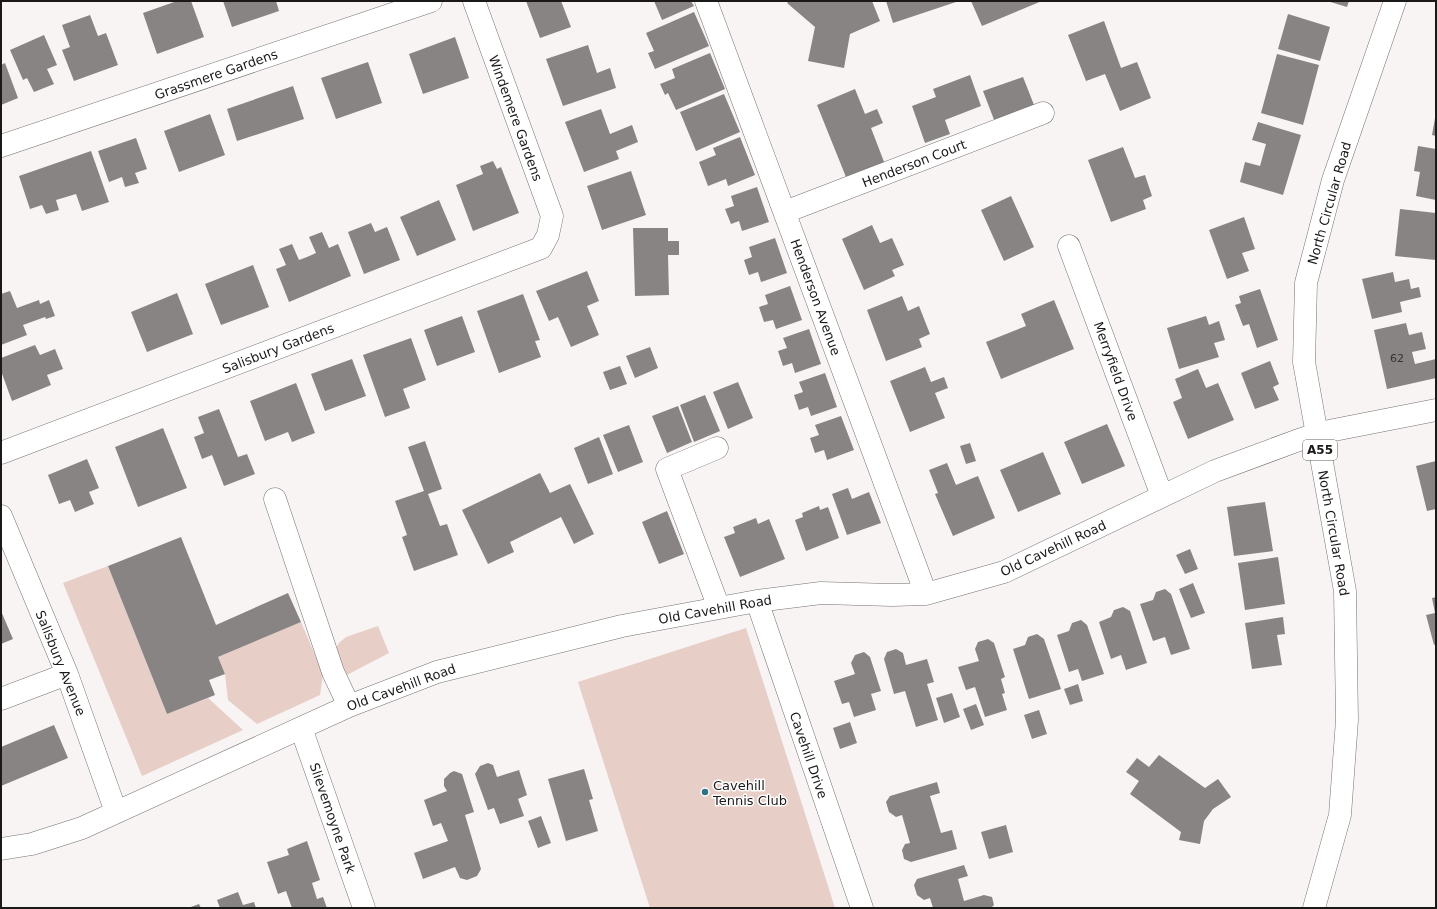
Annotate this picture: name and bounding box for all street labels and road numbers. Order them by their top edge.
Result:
street label: Grassmere Gardens [153,46,280,103]
street label: Windemere Gardens [486,53,545,183]
street label: Henderson Court [860,137,968,190]
street label: North Circular Road [1305,140,1354,266]
street label: Henderson Avenue [787,237,844,358]
street label: Salisbury Gardens [220,320,336,377]
street label: Merryfield Drive [1091,320,1140,423]
road number: A55 [1303,440,1337,460]
street label: North Circular Road [1315,469,1352,597]
street label: Old Cavehill Road [998,517,1108,580]
street label: Old Cavehill Road [657,592,773,627]
street label: Salisbury Avenue [33,608,89,718]
street label: Old Cavehill Road [345,661,458,714]
street label: Cavehill Drive [787,710,830,800]
street label: Slievemoyne Park [307,761,359,876]

